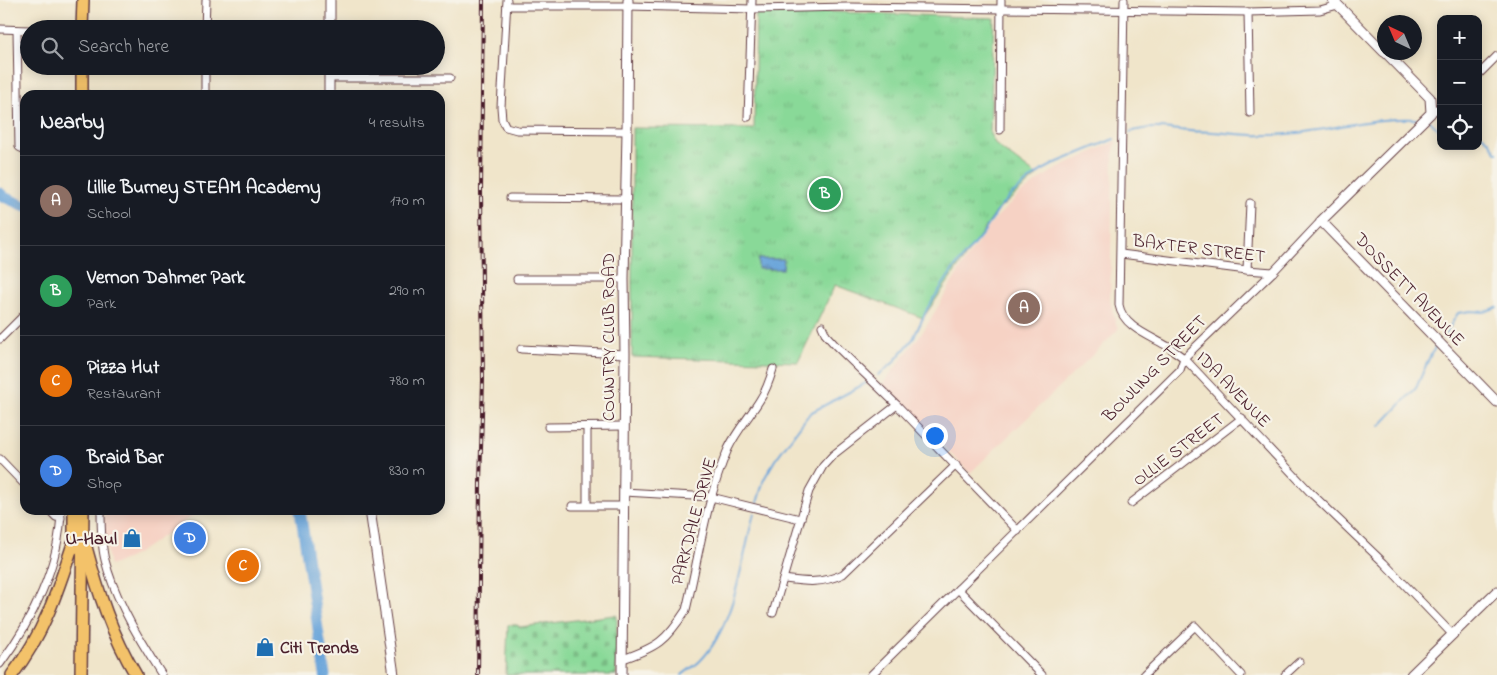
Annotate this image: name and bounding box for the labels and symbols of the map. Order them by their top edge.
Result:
north arrow [1377,15,1422,60]
pin: B [809,175,841,213]
street label: DOSSETT AVENUE [1347,227,1470,353]
street label: BAXTER STREET [1130,229,1266,271]
street label: COUNTRY CLUB ROAD [597,253,623,421]
pin: A [1008,289,1040,327]
street label: BOWLING STREET [1097,310,1214,430]
street label: IDA AVENUE [1189,346,1276,435]
street label: OLLIE STREET [1128,407,1230,494]
your location [922,423,948,449]
street label: PARKDALE DRIVE [665,455,724,588]
pin: D [174,519,206,557]
place label: U-Haul [65,527,117,553]
shop icon: U-Haul [121,527,143,549]
pin: C [227,547,259,585]
shop icon: Citi Trends [254,636,276,658]
place label: Citi Trends [280,636,359,662]

